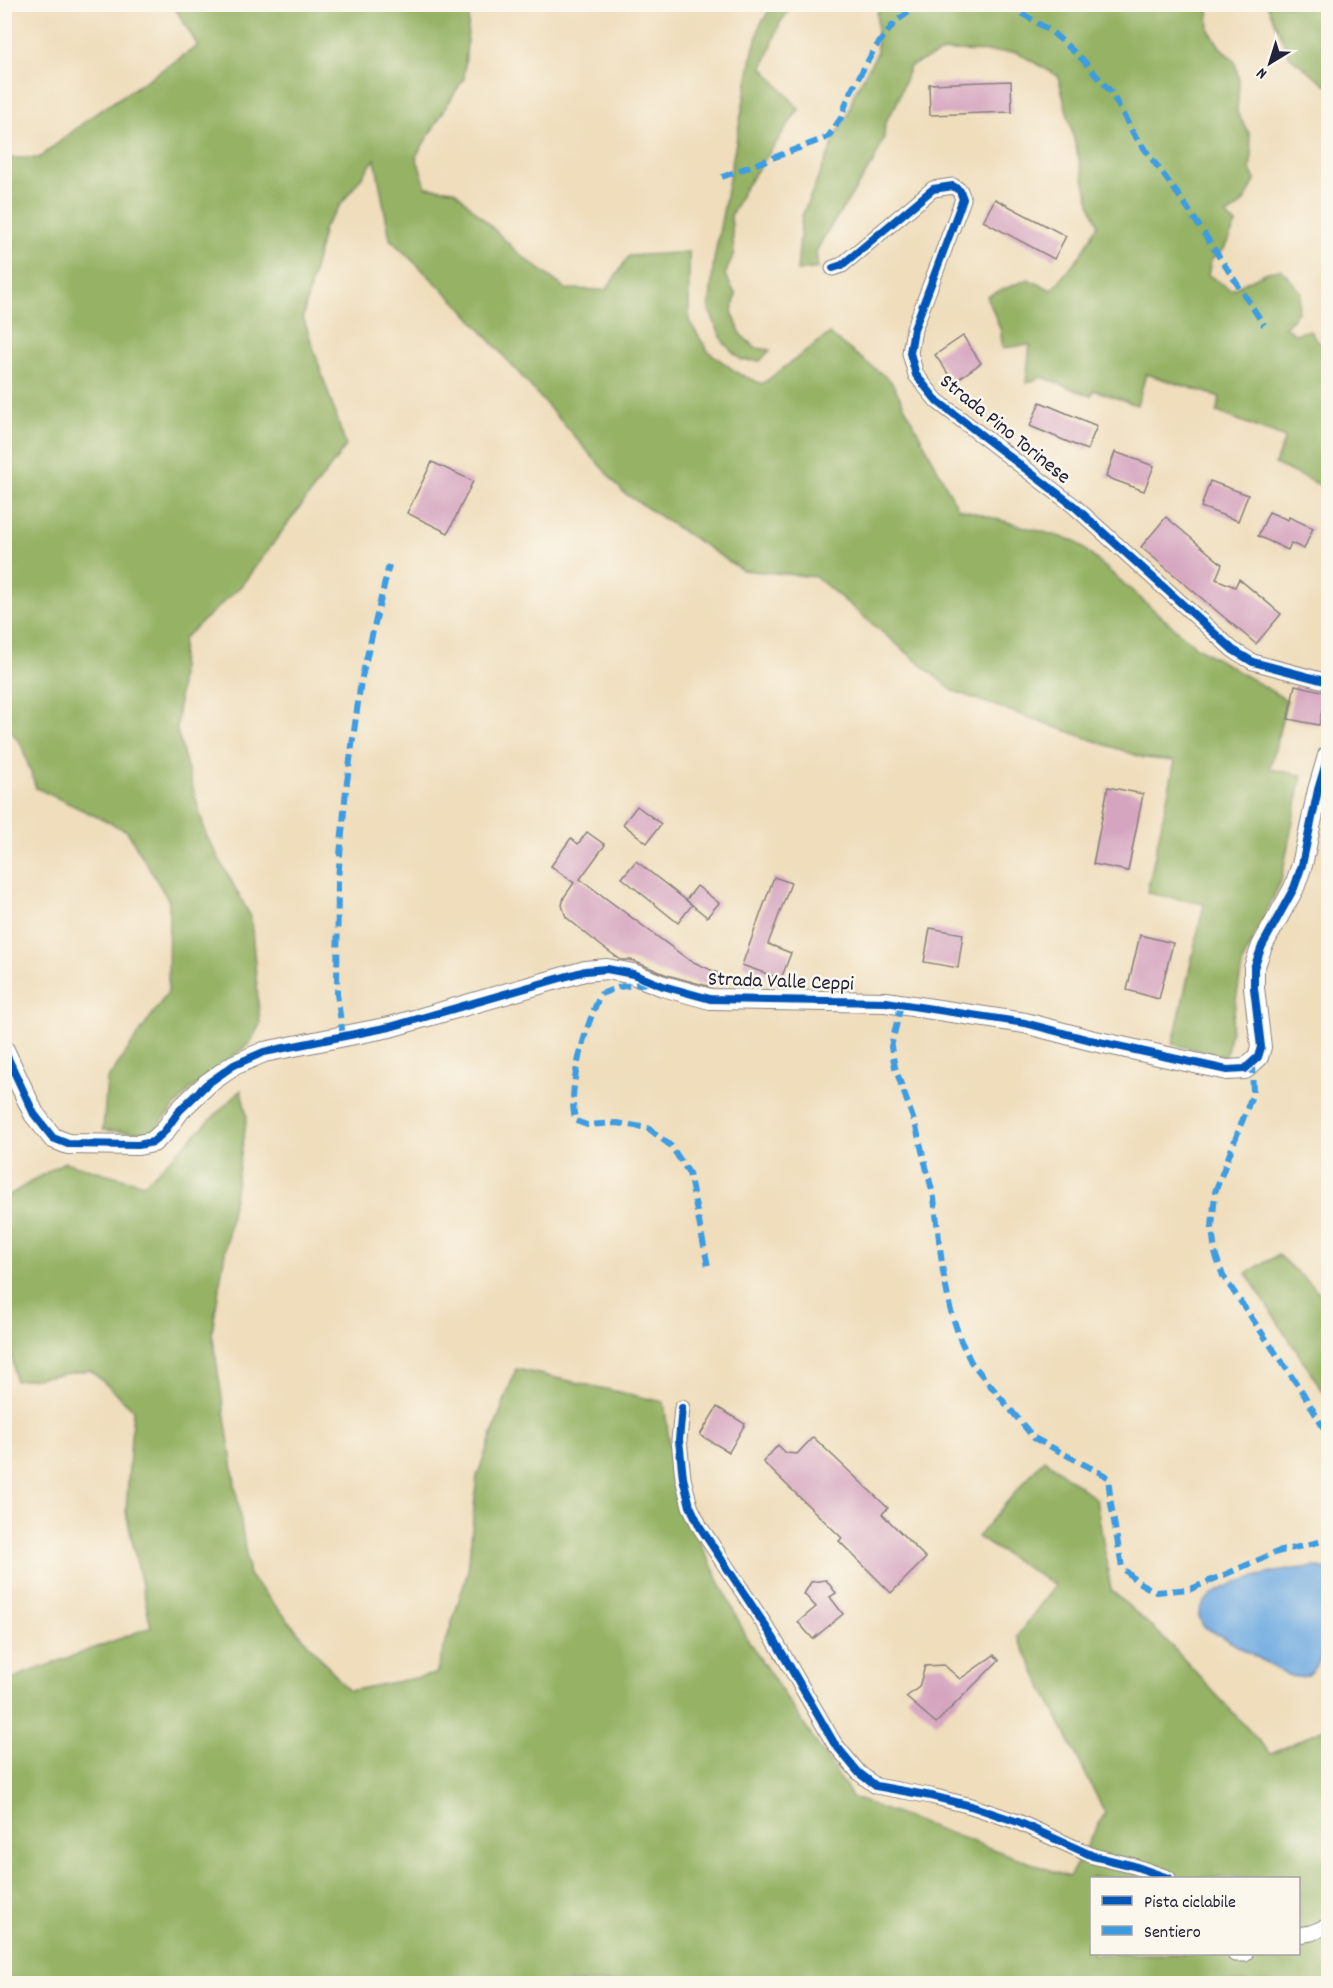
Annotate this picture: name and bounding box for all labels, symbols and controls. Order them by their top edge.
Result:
north arrow [1240,33,1300,93]
text: N [1252,61,1272,84]
street label: Strada Pino Torinese [932,368,1076,493]
street label: Strada Valle Ceppi [707,965,855,1001]
legend [1090,1877,1300,1955]
text: Pista ciclabile [1144,1891,1236,1916]
text: Sentiero [1144,1921,1201,1946]

